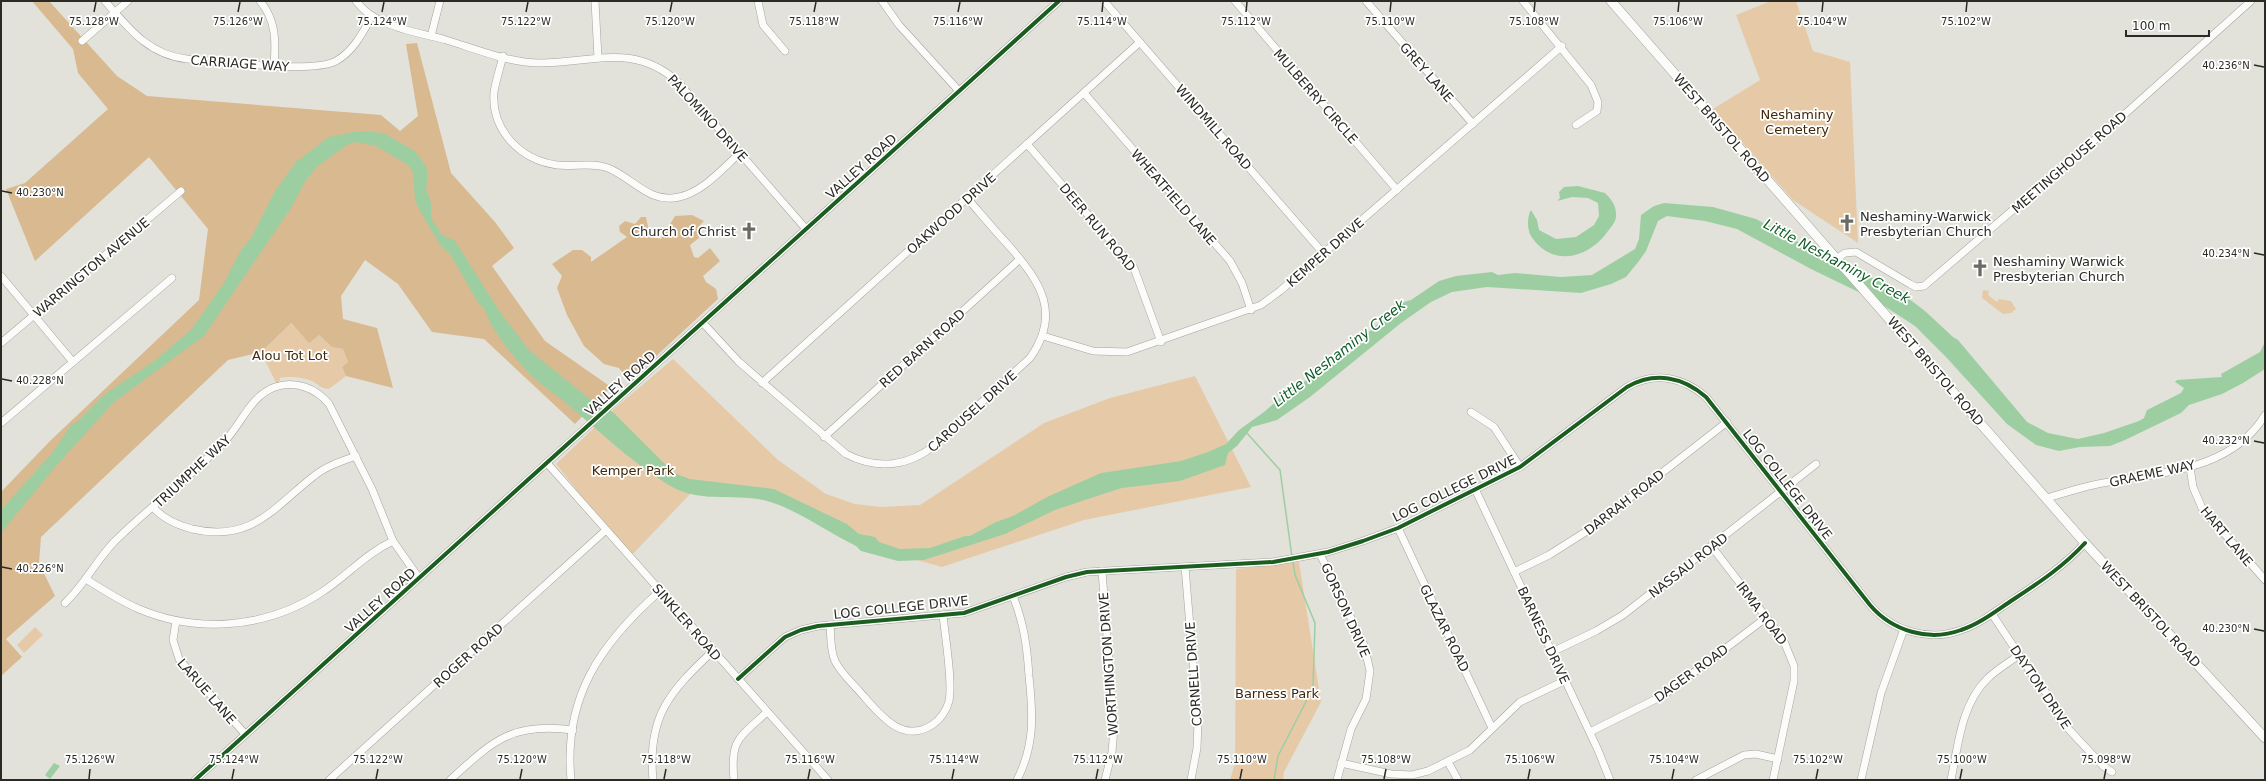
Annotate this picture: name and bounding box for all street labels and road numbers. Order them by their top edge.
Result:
street label: GREY LANE [1397,40,1456,105]
street label: MULBERRY CIRCLE [1271,46,1361,147]
street label: CARRIAGE WAY [190,53,290,74]
street label: WEST BRISTOL ROAD [1670,71,1773,186]
street label: PALOMINO DRIVE [665,72,751,165]
street label: WINDMILL ROAD [1173,82,1255,173]
street label: MEETINGHOUSE ROAD [2009,108,2130,216]
street label: VALLEY ROAD [823,131,900,202]
street label: WHEATFIELD LANE [1128,146,1219,248]
street label: OAKWOOD DRIVE [904,170,999,257]
street label: DEER RUN ROAD [1057,180,1139,274]
street label: WARRINGTON AVENUE [30,214,152,320]
street label: KEMPER DRIVE [1284,215,1367,290]
street label: RED BARN ROAD [876,306,968,391]
street label: WEST BRISTOL ROAD [1884,314,1987,429]
street label: VALLEY ROAD [582,348,659,419]
street label: CAROUSEL DRIVE [925,367,1020,455]
street label: LOG COLLEGE DRIVE [1740,426,1835,542]
street label: TRIUMPHE WAY [150,432,234,511]
street label: LOG COLLEGE DRIVE [1390,452,1518,525]
street label: GRAEME WAY [2108,457,2196,490]
street label: DARRAH ROAD [1581,467,1667,538]
street label: HART LANE [2197,503,2256,569]
street label: NASSAU ROAD [1646,530,1731,601]
street label: WEST BRISTOL ROAD [2098,558,2203,670]
street label: GORSON DRIVE [1318,561,1373,660]
street label: VALLEY ROAD [342,565,419,636]
street label: IRMA ROAD [1733,579,1790,648]
street label: SINKLER ROAD [649,581,724,664]
street label: GLAZAR ROAD [1417,582,1472,674]
street label: BARNESS DRIVE [1514,584,1573,686]
street label: WORTHINGTON DRIVE [1096,592,1121,736]
street label: LOG COLLEGE DRIVE [833,593,969,622]
street label: ROGER ROAD [430,620,506,691]
street label: CORNELL DRIVE [1182,621,1205,727]
street label: DAGER ROAD [1651,642,1731,705]
street label: DAYTON DRIVE [2007,643,2074,732]
street label: LARUE LANE [174,656,239,727]

